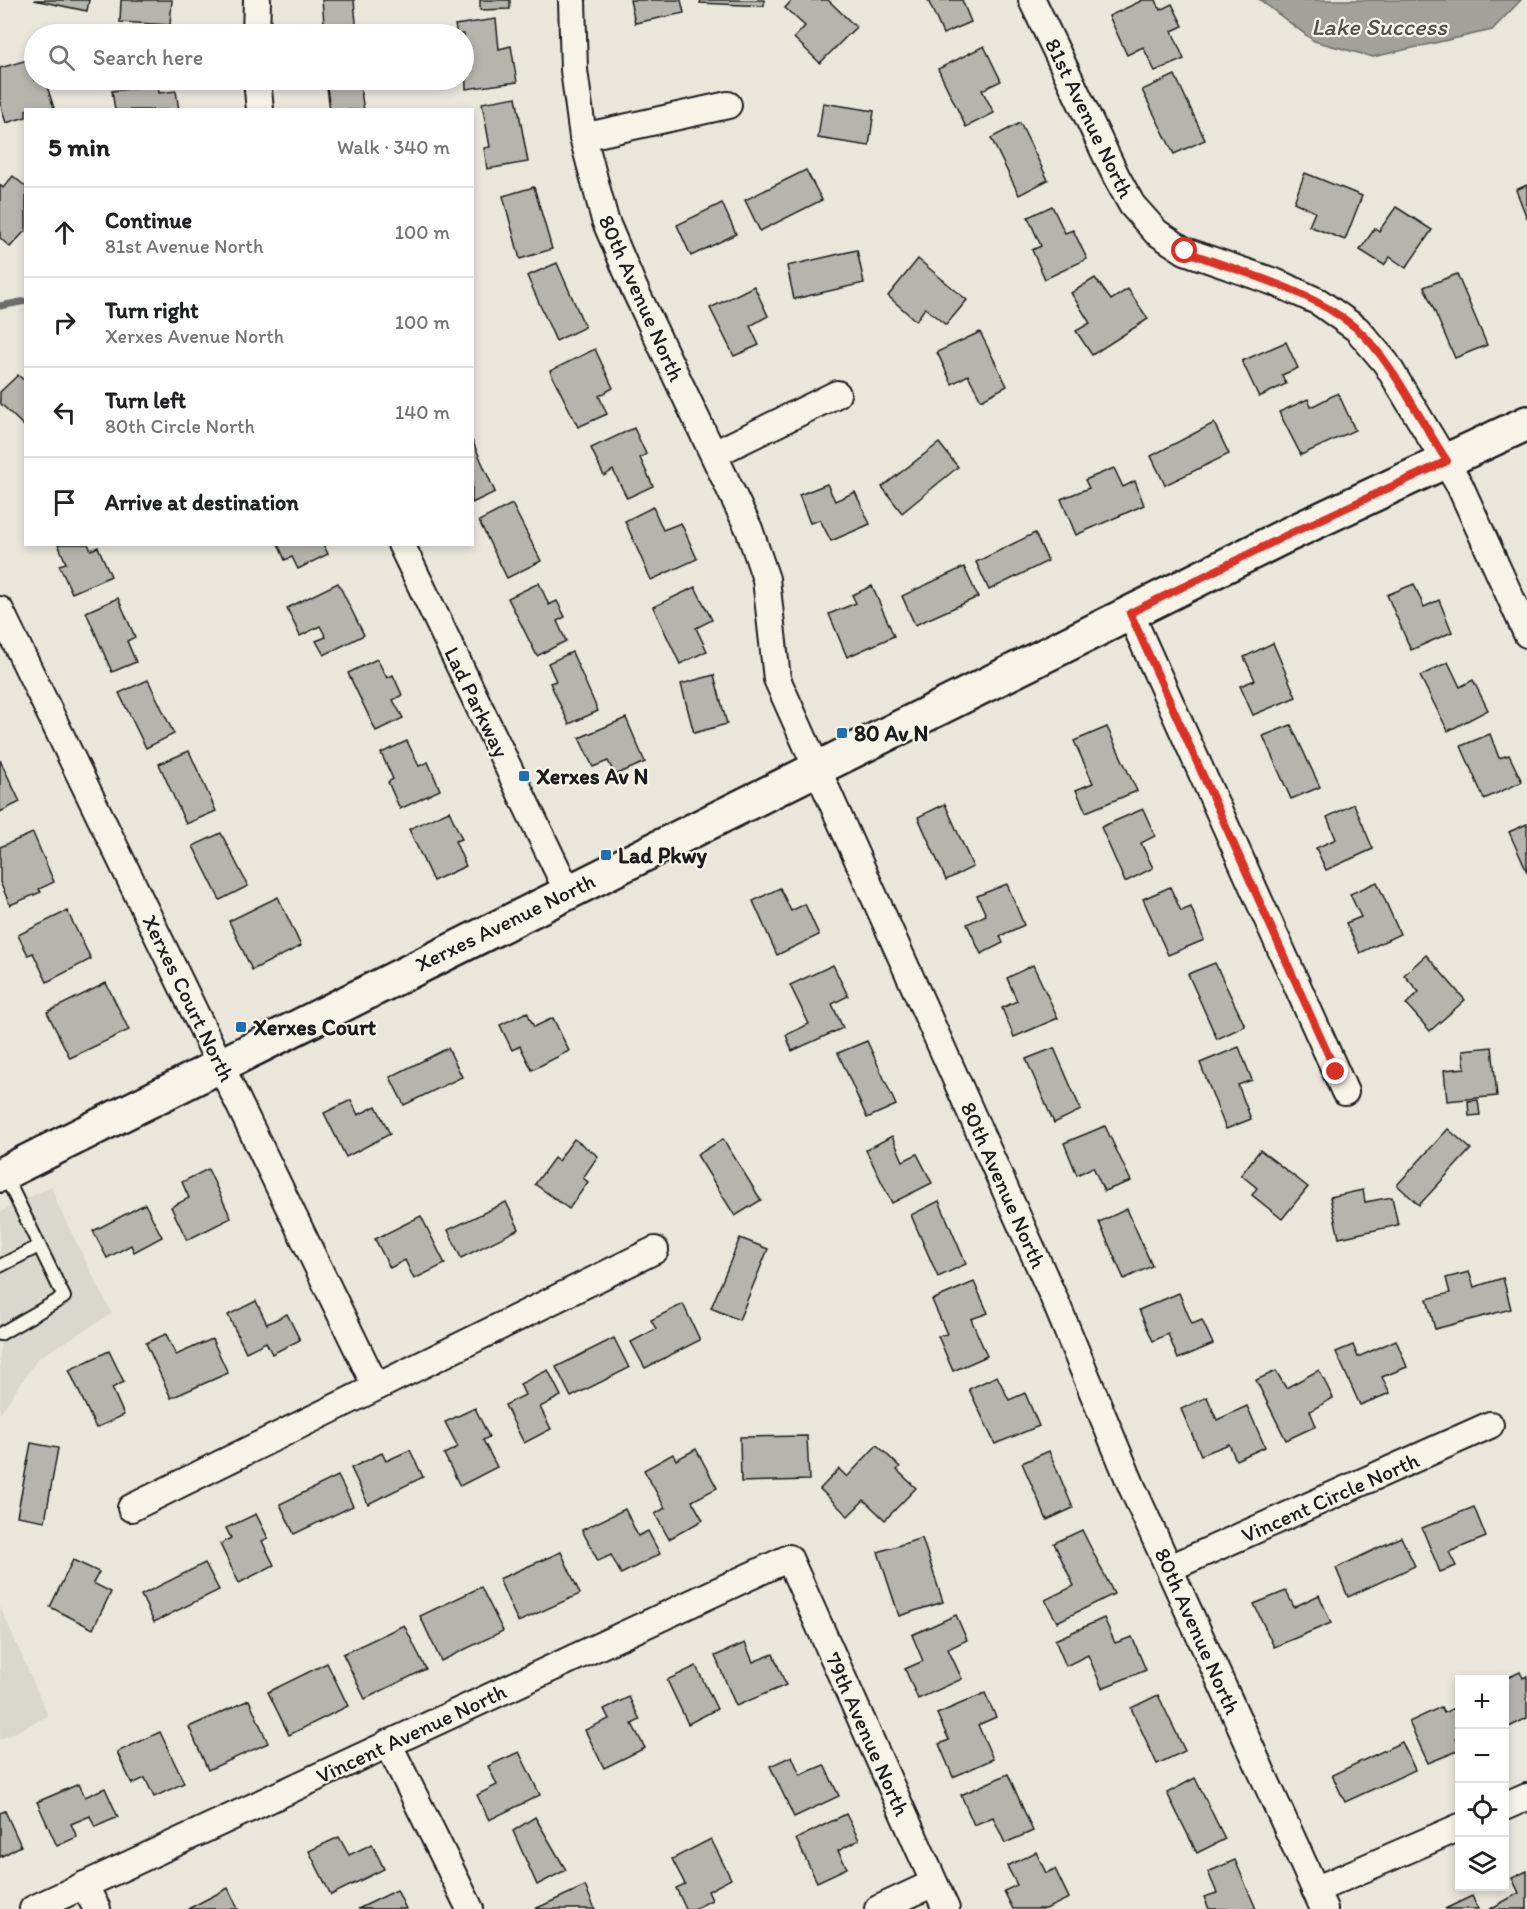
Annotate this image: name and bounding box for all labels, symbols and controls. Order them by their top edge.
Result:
water label: Lake Success [1311,12,1448,41]
search box [24,24,474,90]
street label: 81st Avenue North [1039,34,1140,203]
icon: search [45,41,78,74]
text: Search here [93,44,203,71]
text: 5 min [48,131,110,163]
text: Walk · 340 m [337,135,450,159]
text: Continue [105,207,192,234]
street label: 80th Avenue North [593,211,690,386]
icon: ahead [48,216,81,249]
text: 100 m [395,220,450,244]
text: 81st Avenue North [105,234,264,258]
route start [1171,237,1197,263]
text: Turn right [105,297,199,324]
icon: right [48,306,81,339]
text: 100 m [395,310,450,334]
text: Xerxes Avenue North [105,324,284,348]
text: Turn left [105,387,186,414]
icon: left [48,396,81,429]
text: 140 m [395,400,450,424]
text: 80th Circle North [105,414,255,438]
icon: arrive [48,486,81,519]
text: Arrive at destination [105,489,299,516]
street label: Lad Parkway [438,643,515,762]
place label: 80 Av N [854,720,928,747]
marker: 80 Av N [835,726,849,740]
place label: Xerxes Av N [536,763,648,790]
marker: Xerxes Av N [517,769,531,783]
place label: Lad Pkwy [618,842,707,869]
marker: Lad Pkwy [599,848,613,862]
street label: Xerxes Avenue North [411,867,600,978]
street label: Xerxes Court North [136,910,241,1086]
place label: Xerxes Court [253,1014,377,1041]
marker: Xerxes Court [234,1020,248,1034]
route end [1322,1058,1348,1084]
street label: 80th Avenue North [955,1098,1052,1273]
street label: Vincent Circle North [1237,1446,1423,1549]
street label: 80th Avenue North [1149,1544,1246,1719]
street label: 79th Avenue North [819,1648,916,1820]
map controls [1455,1675,1509,1891]
button: + [1455,1675,1509,1729]
street label: Vincent Avenue North [312,1677,511,1789]
button: − [1455,1729,1509,1783]
button: locate [1455,1783,1509,1837]
button: layers [1455,1837,1509,1891]

